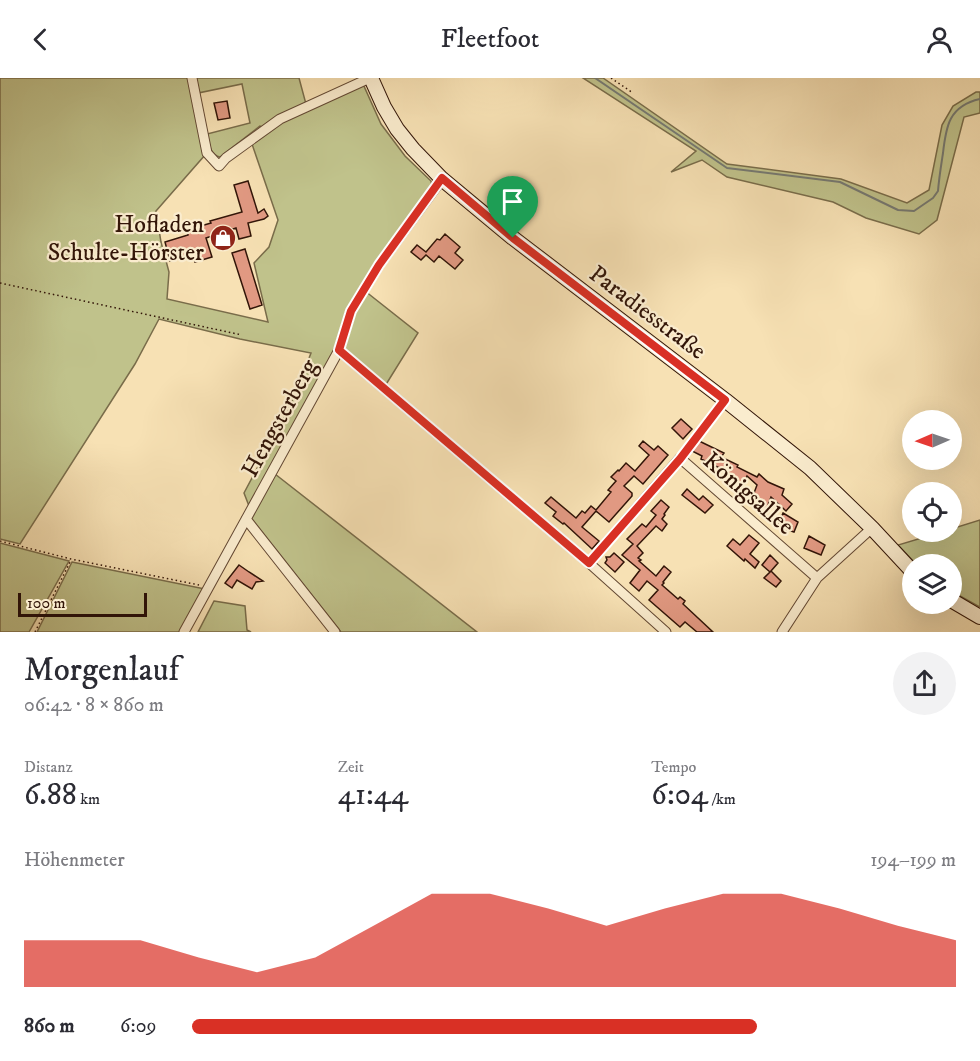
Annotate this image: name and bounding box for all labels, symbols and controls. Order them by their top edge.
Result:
text: Fleetfoot [441,22,539,56]
icon: back [24,23,57,56]
icon: person [923,23,956,56]
pin [487,176,538,238]
icon: arrive [496,185,529,218]
place label: Hofladen Schulte-Hörster [48,210,204,268]
shop icon: Hofladen Schulte-Hörster [208,223,238,253]
street label: Paradiesstraße [583,259,712,367]
street label: Hengsterberg [235,354,325,483]
north arrow [902,410,962,470]
map controls [902,410,962,614]
street label: Königsallee [697,446,800,542]
button: locate [902,482,962,542]
button: layers [902,554,962,614]
scale bar [18,590,147,618]
text: 100 m [27,593,66,613]
text: Morgenlauf [24,650,179,691]
button: share [893,652,956,715]
text: 06:42 · 8 × 860 m [24,693,164,718]
text: Distanz [24,757,73,777]
text: Zeit [338,757,364,777]
text: Tempo [651,757,696,777]
text: 6.88 [24,777,77,814]
text: 41:44 [338,777,408,814]
text: 6:04 [651,777,708,814]
text: km [77,789,100,809]
text: /km [708,789,736,809]
text: Höhenmeter [24,848,125,873]
text: 194–199 m [870,848,956,873]
text: 860 m [24,1014,75,1039]
text: 6:09 [120,1014,156,1039]

